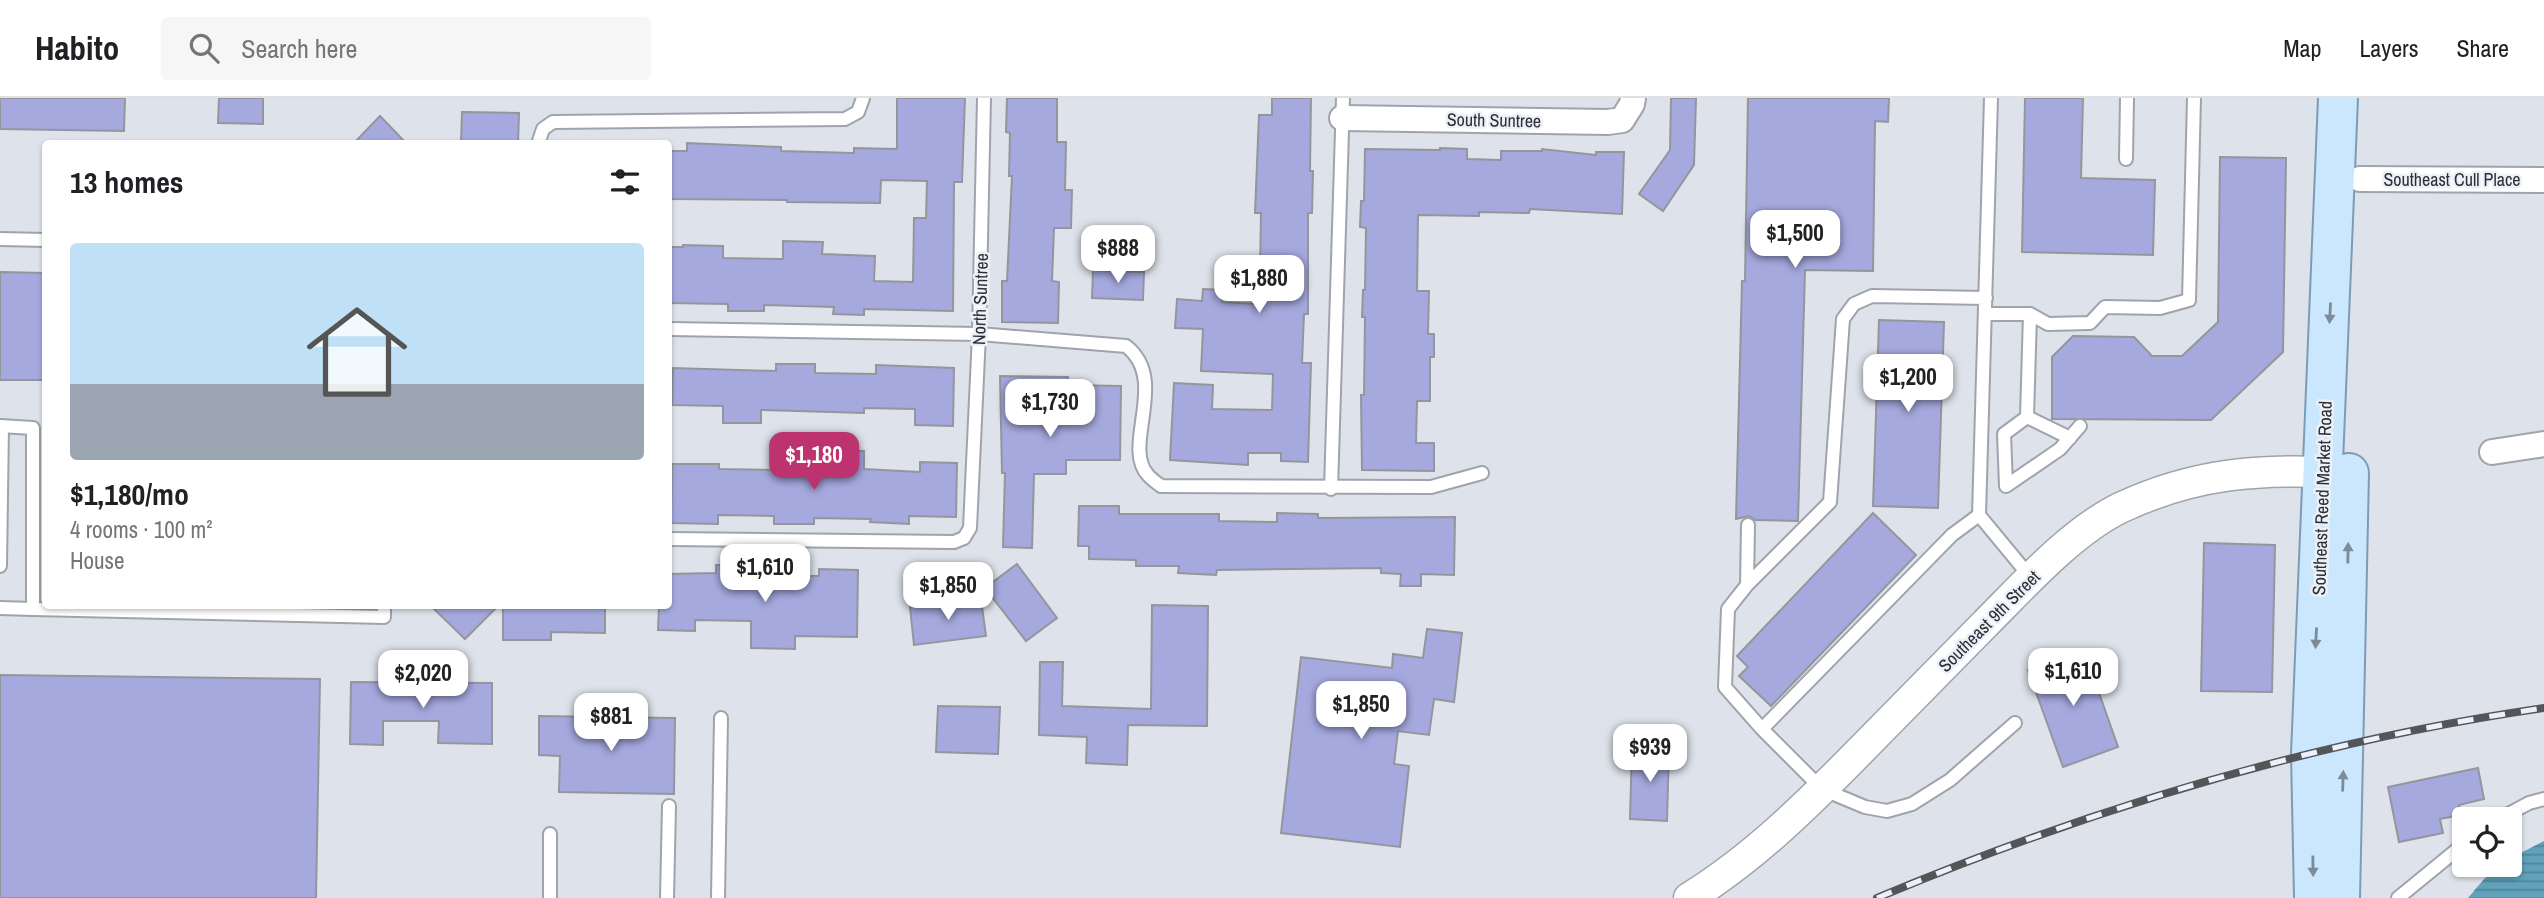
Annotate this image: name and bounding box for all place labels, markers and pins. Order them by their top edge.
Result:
pin: $1,500 [1738,211,1852,270]
pin: $888 [1077,226,1159,285]
pin: $1,880 [1202,256,1316,315]
pin: $1,200 [1851,354,1965,414]
pin: $1,730 [993,380,1107,439]
pin: $1,180 [757,432,871,492]
pin: $1,610 [708,545,822,604]
pin: $1,850 [891,562,1005,622]
pin: $1,610 [2016,648,2130,708]
pin: $2,020 [366,650,480,710]
pin: $1,850 [1304,682,1418,741]
pin: $881 [570,694,652,753]
pin: $939 [1609,724,1691,784]

